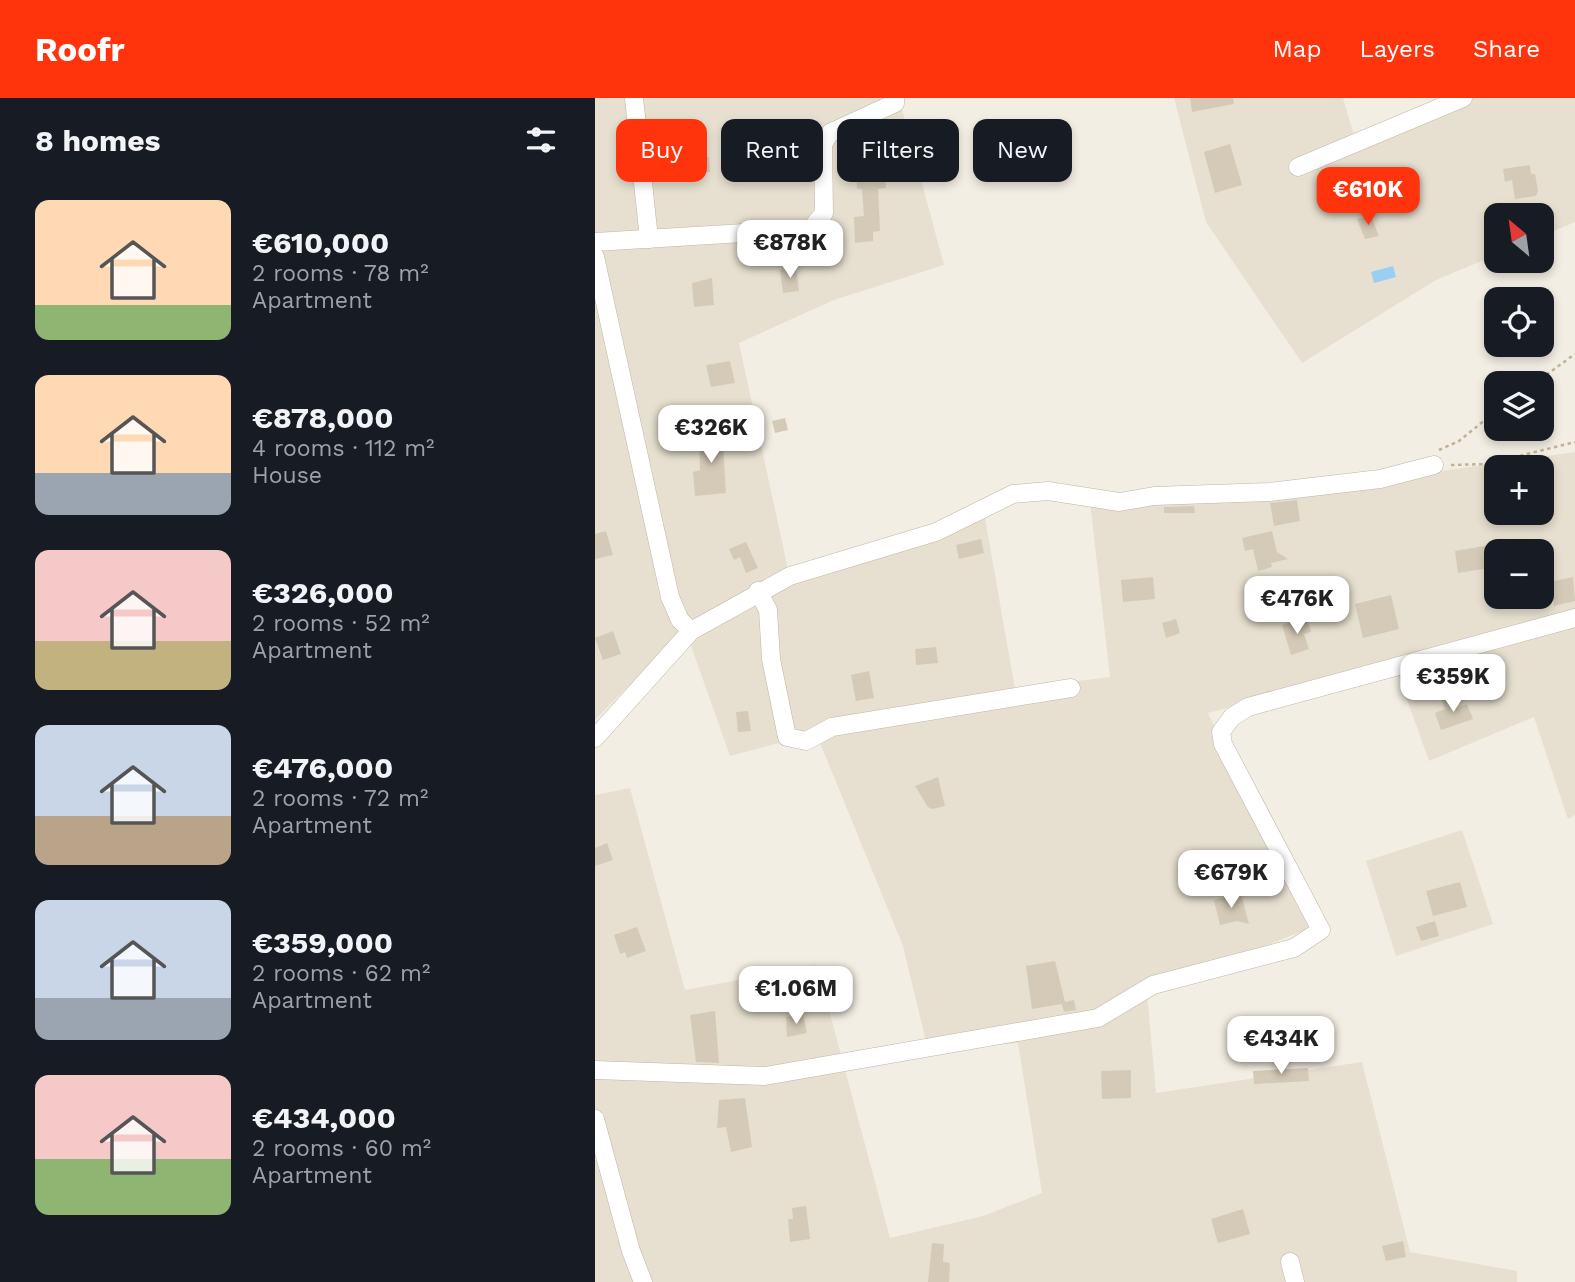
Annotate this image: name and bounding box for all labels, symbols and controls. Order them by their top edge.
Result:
text: Roofr [35,30,125,69]
text: Map [1273,35,1321,63]
text: Layers [1359,35,1435,63]
text: Share [1473,35,1540,63]
chip: Buy [616,119,707,182]
chip: Rent [721,119,823,182]
chip: Filters [837,119,959,182]
chip: New [973,119,1072,182]
icon: filters [522,121,560,159]
text: 8 homes [35,123,161,158]
pin: €610K [1319,167,1417,227]
text: €610K [1333,176,1403,203]
north arrow [1484,203,1554,273]
map controls [1484,203,1554,609]
pin: €878K [741,220,839,280]
text: €610,000 [252,225,389,260]
icon: home [91,228,175,312]
text: €878K [753,229,827,256]
text: 2 rooms · 78 m² [252,260,429,287]
text: Apartment [252,287,372,314]
button: locate [1484,287,1554,357]
button: layers [1484,371,1554,441]
text: €878,000 [252,400,394,435]
icon: home [91,403,175,487]
pin: €326K [662,406,760,465]
text: €326K [674,414,748,441]
text: 4 rooms · 112 m² [252,435,434,462]
button: + [1484,455,1554,525]
text: House [252,462,322,489]
button: − [1484,539,1554,609]
text: €326,000 [252,575,394,610]
pin: €476K [1248,576,1346,636]
icon: home [91,578,175,662]
text: €476K [1260,585,1334,612]
text: 2 rooms · 52 m² [252,610,430,637]
text: Apartment [252,637,372,664]
pin: €359K [1404,654,1502,714]
text: €359K [1416,663,1490,690]
text: €476,000 [252,750,393,785]
icon: home [91,753,175,837]
text: 2 rooms · 72 m² [252,785,428,812]
text: Apartment [252,812,372,839]
pin: €679K [1182,850,1280,910]
text: €679K [1194,859,1268,886]
text: €359,000 [252,925,393,960]
icon: home [91,928,175,1012]
text: 2 rooms · 62 m² [252,960,430,987]
pin: €1.06M [739,967,853,1026]
text: €1.06M [755,975,837,1002]
text: Apartment [252,987,372,1014]
pin: €434K [1232,1016,1330,1076]
text: €434K [1243,1025,1319,1052]
text: €434,000 [252,1100,396,1135]
icon: home [91,1103,175,1187]
text: 2 rooms · 60 m² [252,1135,431,1162]
text: Apartment [252,1162,372,1189]

